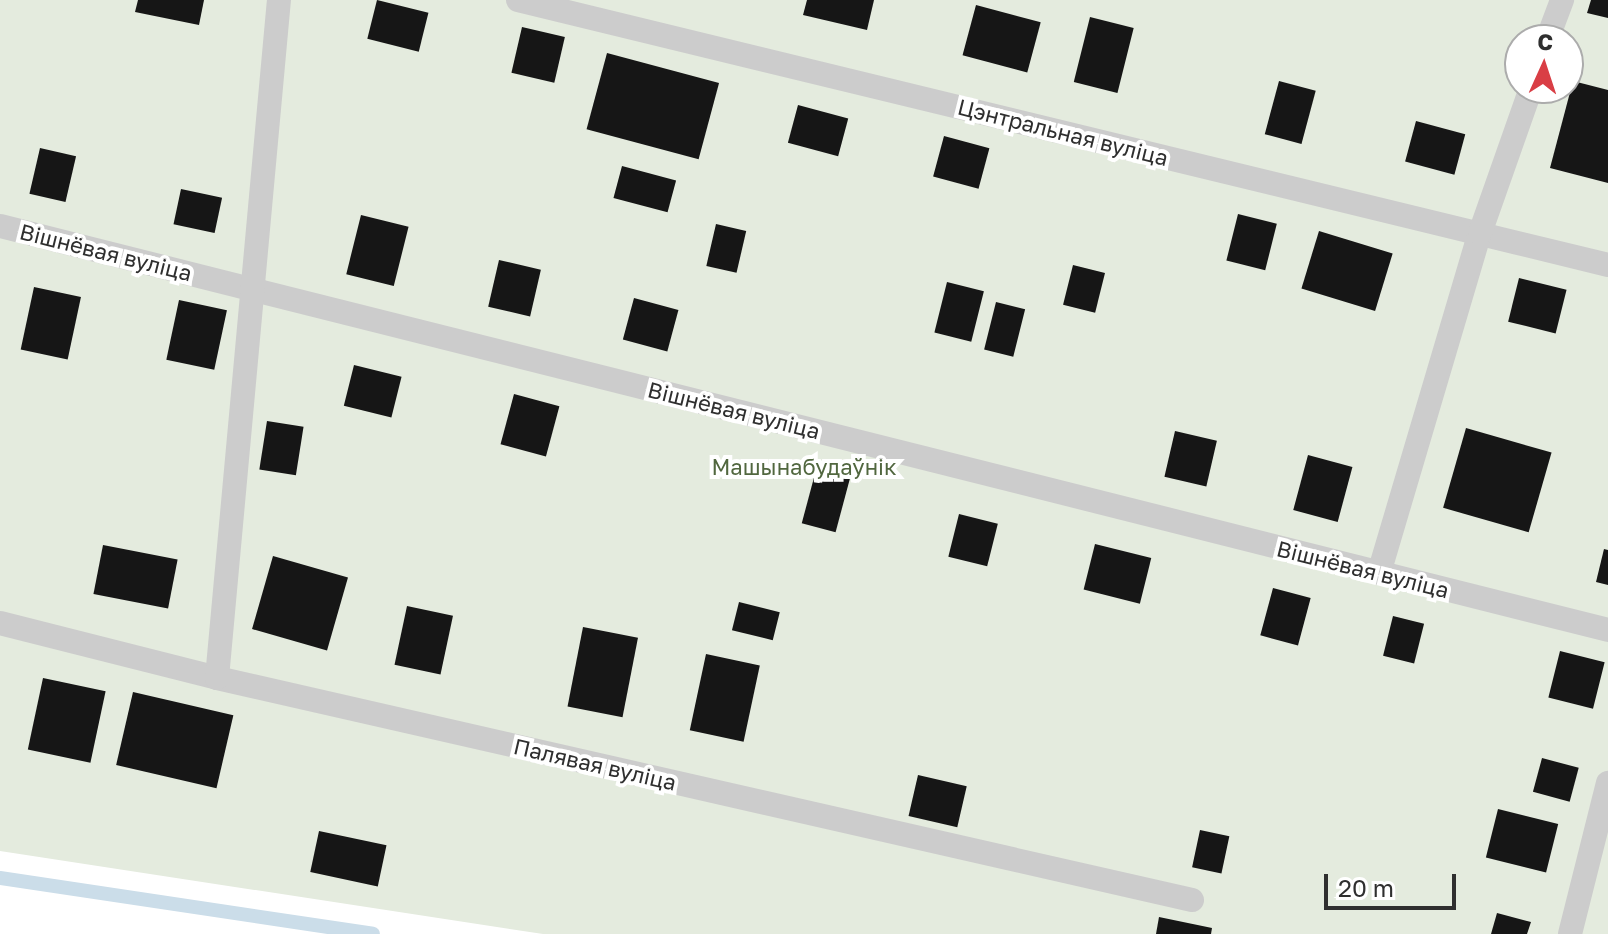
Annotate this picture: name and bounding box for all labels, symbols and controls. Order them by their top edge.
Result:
north arrow [1504,24,1584,104]
text: С [1537,28,1554,55]
street label: Цэнтральная вуліца [955,93,1171,171]
street label: Вішнёвая вуліца [17,218,195,286]
street label: Вішнёвая вуліца [645,376,823,444]
park label: Машынабудаўнік [711,454,897,480]
street label: Вішнёвая вуліца [1274,535,1452,603]
street label: Палявая вуліца [511,732,679,796]
scale bar [1328,858,1460,908]
text: 20 m [1338,873,1394,902]

